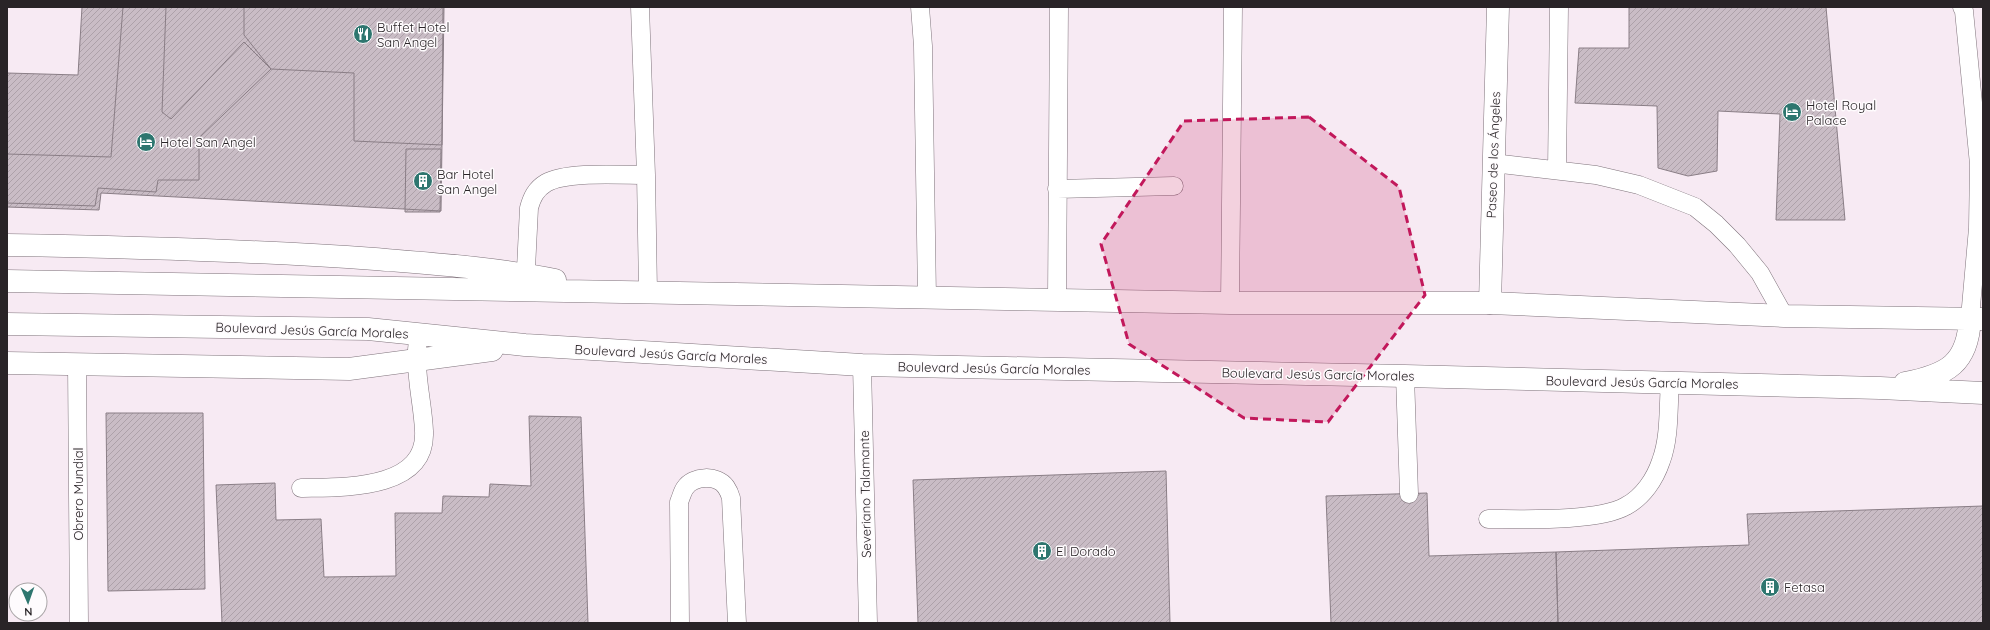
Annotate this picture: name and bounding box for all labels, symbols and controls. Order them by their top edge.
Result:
place label: Buffet Hotel San Angel [377,19,449,50]
restaurant icon: Buffet Hotel San Angel [352,23,374,45]
street label: Paseo de los Ángeles [1483,91,1503,219]
place label: Hotel Royal Palace [1806,97,1876,128]
hotel icon: Hotel Royal Palace [1781,101,1803,123]
hotel icon: Hotel San Angel [135,131,157,153]
place label: Hotel San Angel [160,134,256,150]
place label: Bar Hotel San Angel [437,166,497,197]
building icon: Bar Hotel San Angel [412,170,434,192]
street label: Boulevard Jesús García Morales [215,319,409,341]
street label: Boulevard Jesús García Morales [574,341,768,367]
street label: Boulevard Jesús García Morales [897,358,1091,378]
street label: Boulevard Jesús García Morales [1221,364,1415,384]
street label: Boulevard Jesús García Morales [1545,372,1739,392]
street label: Severiano Talamante [856,430,874,558]
street label: Obrero Mundial [70,447,86,541]
building icon: El Dorado [1031,540,1053,562]
place label: El Dorado [1056,543,1116,559]
building icon: Fetasa [1759,576,1781,598]
place label: Fetasa [1784,579,1825,595]
north arrow [8,582,48,622]
text: N [24,605,33,619]

